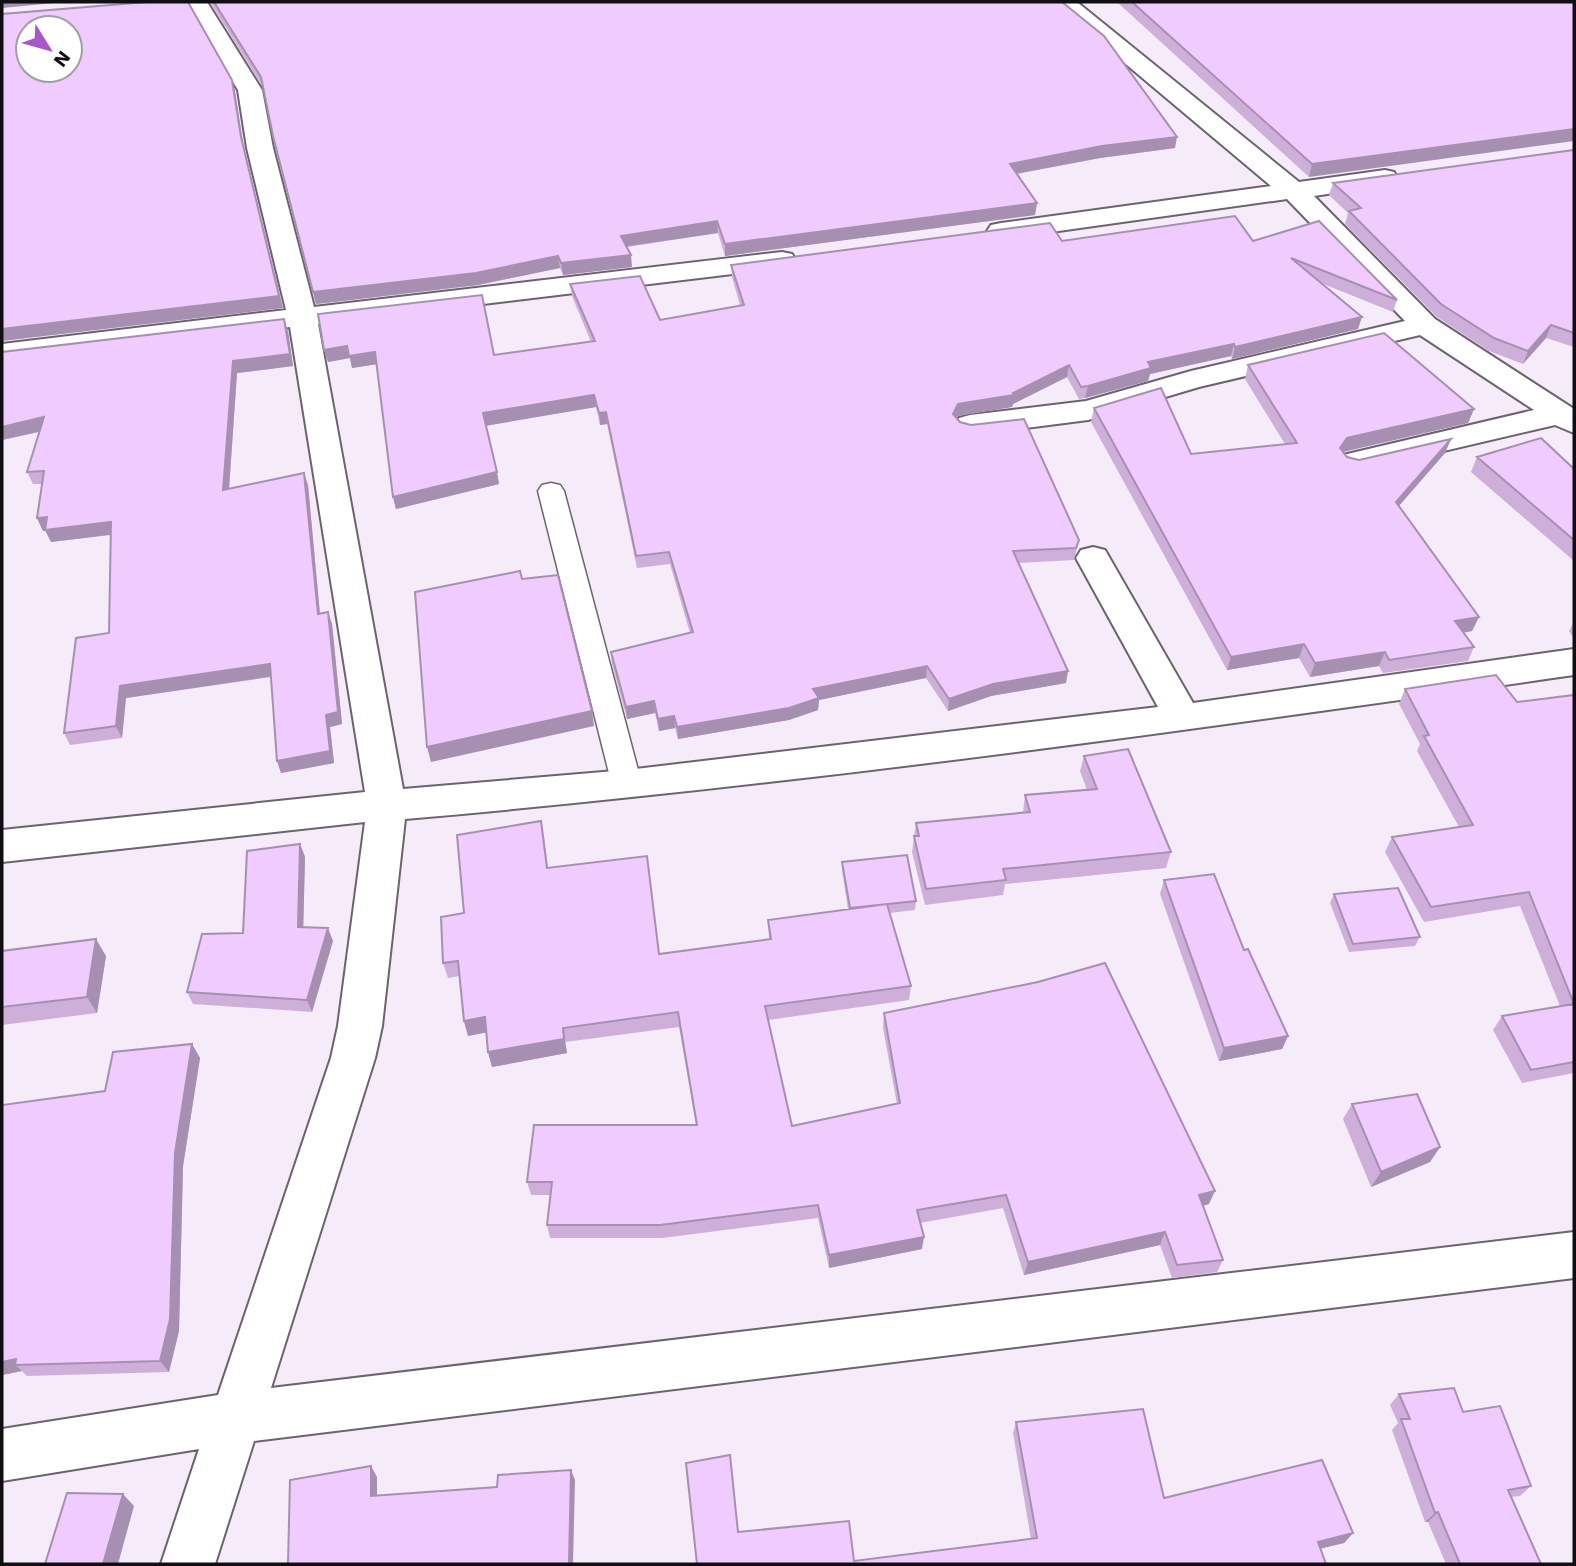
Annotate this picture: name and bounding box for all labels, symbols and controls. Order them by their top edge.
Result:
north arrow [14,14,84,84]
text: N [49,46,76,71]

